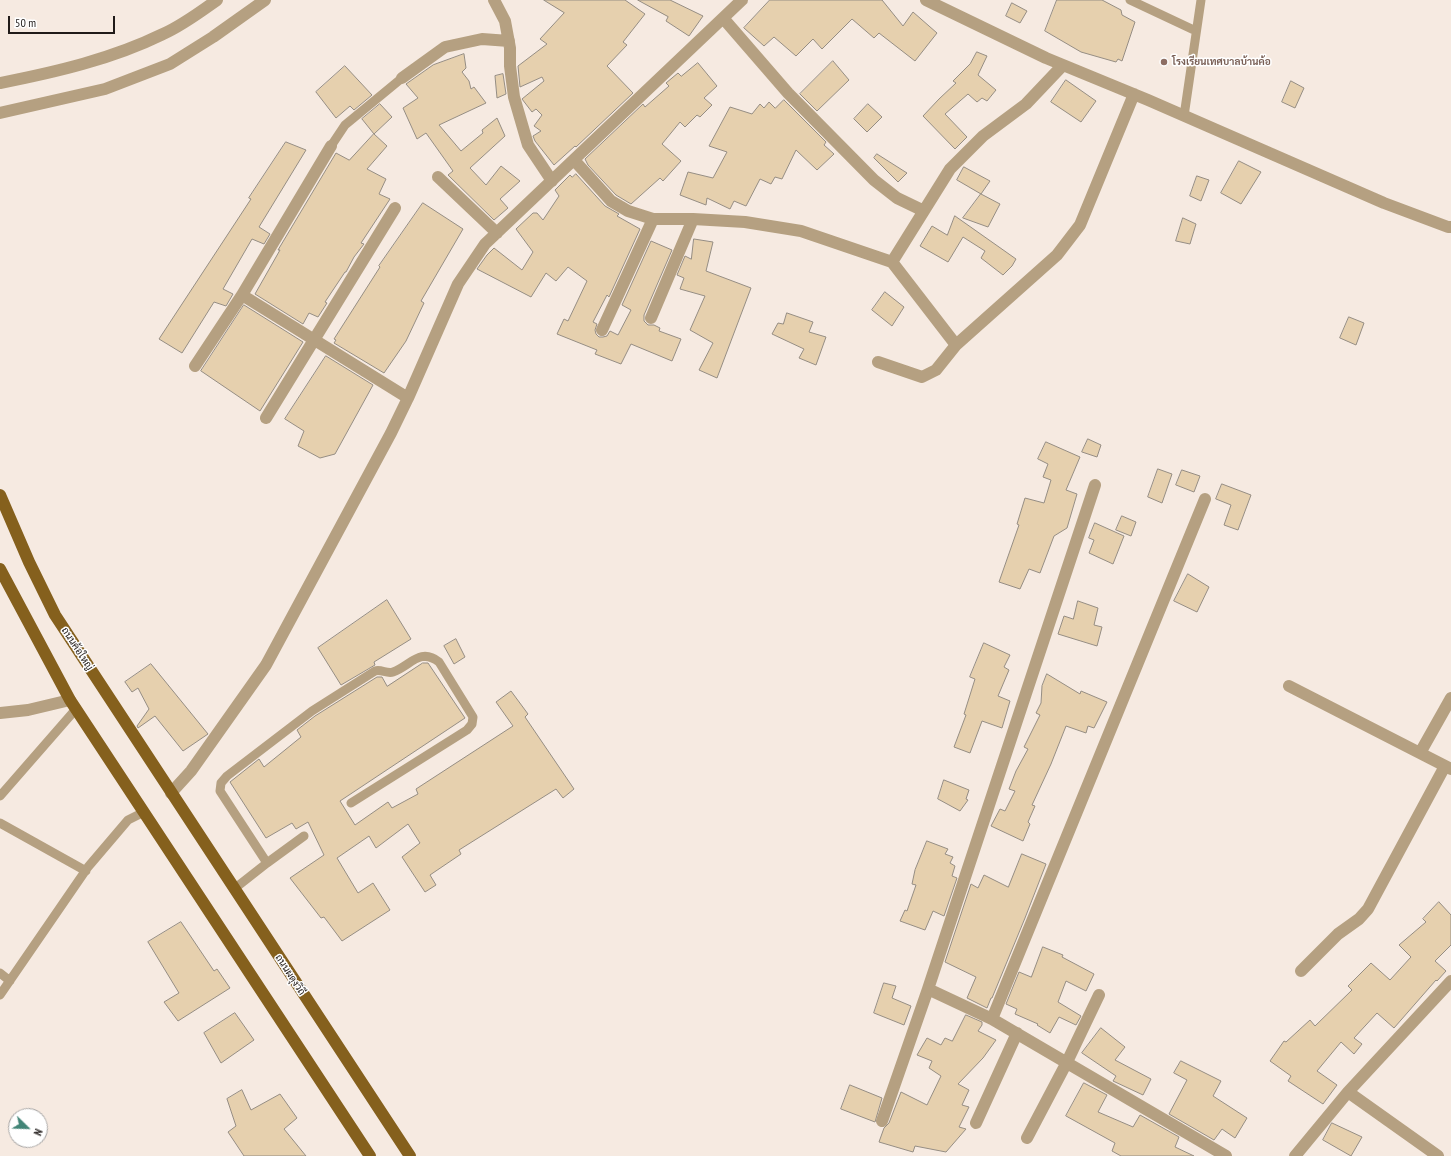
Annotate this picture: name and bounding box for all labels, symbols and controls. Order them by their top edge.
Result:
scale bar [10,8,117,34]
text: 50 m [15,15,36,30]
place label: โรงเรียนเทศบาลบ้านค้อ [1172,56,1271,68]
marker: โรงเรียนเทศบาลบ้านค้อ [1159,57,1169,67]
street label: ถนนค้อใหญ่ [59,625,95,673]
street label: ถนนผดุงวิถี [272,952,308,998]
north arrow [8,1108,48,1148]
text: N [31,1127,46,1138]

